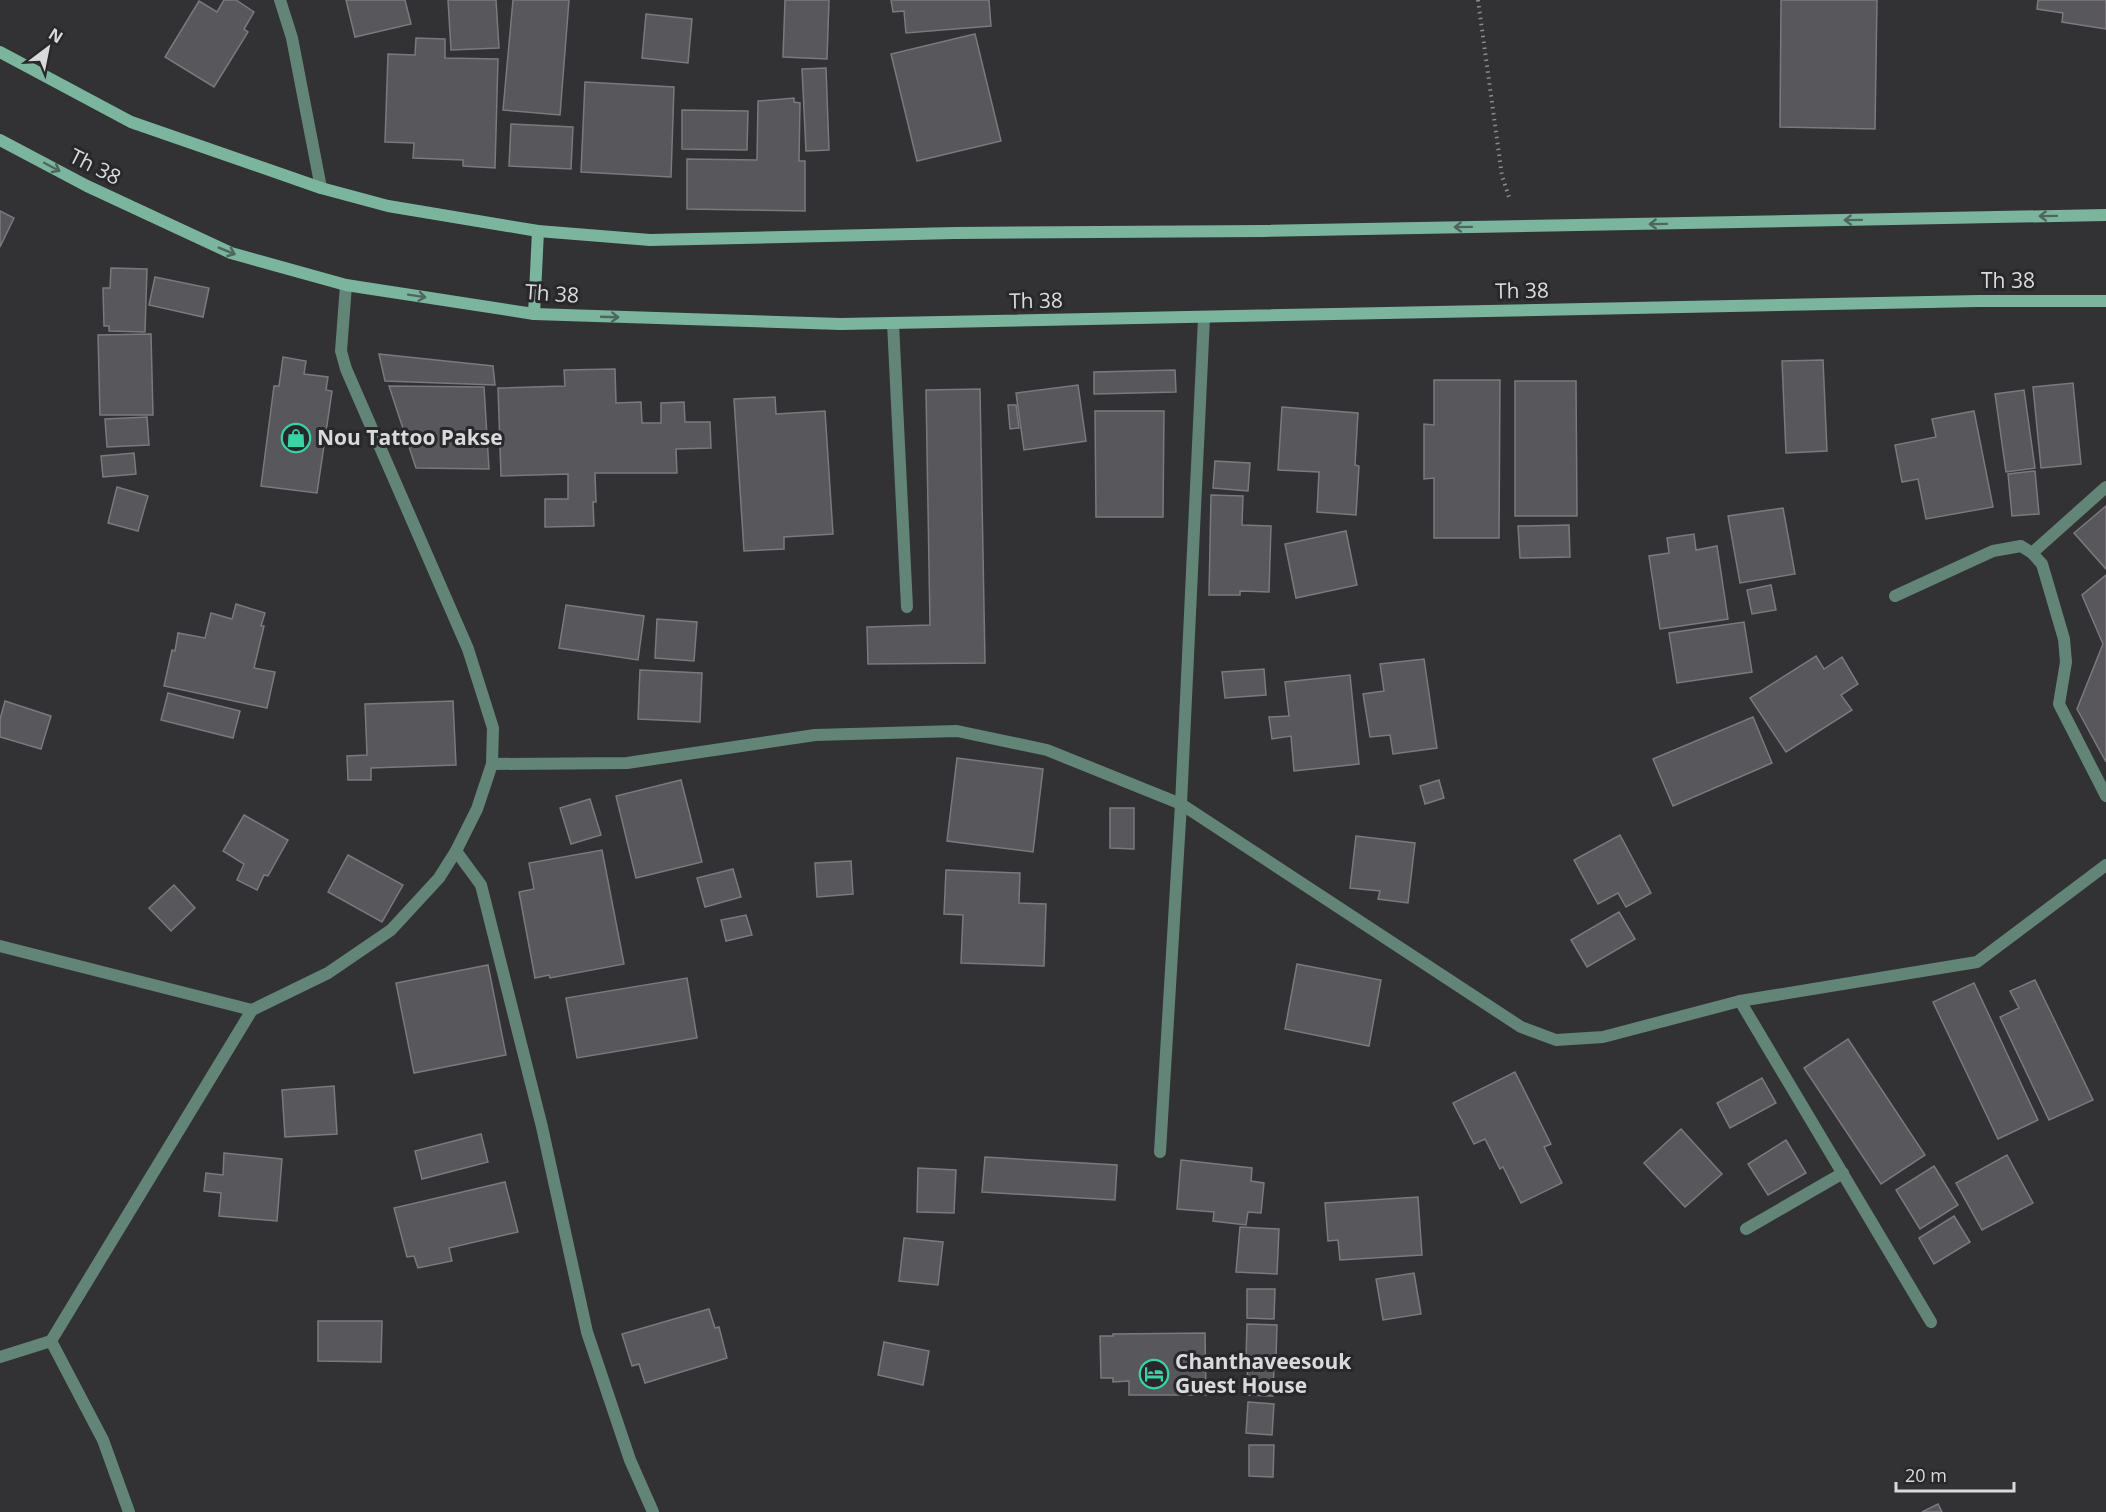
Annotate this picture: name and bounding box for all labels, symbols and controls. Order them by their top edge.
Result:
north arrow [18,18,78,78]
text: N [45,23,67,48]
street label: Th 38 [65,141,126,191]
one-way arrow [42,162,60,173]
one-way arrow [2038,210,2058,222]
one-way arrow [1843,214,1863,225]
one-way arrow [1648,218,1668,229]
one-way arrow [1453,222,1473,233]
one-way arrow [218,246,236,257]
street label: Th 38 [1981,266,2035,294]
street label: Th 38 [1495,276,1549,304]
street label: Th 38 [524,277,580,309]
street label: Th 38 [1009,286,1063,314]
one-way arrow [406,291,426,302]
one-way arrow [600,311,620,322]
shop icon: Nou Tattoo Pakse [280,422,312,454]
place label: Nou Tattoo Pakse [317,423,503,451]
place label: Chanthaveesouk Guest House [1175,1347,1352,1399]
hotel icon: Chanthaveesouk Guest House [1138,1358,1170,1390]
scale bar [1896,1455,2014,1493]
text: 20 m [1905,1463,1947,1487]

